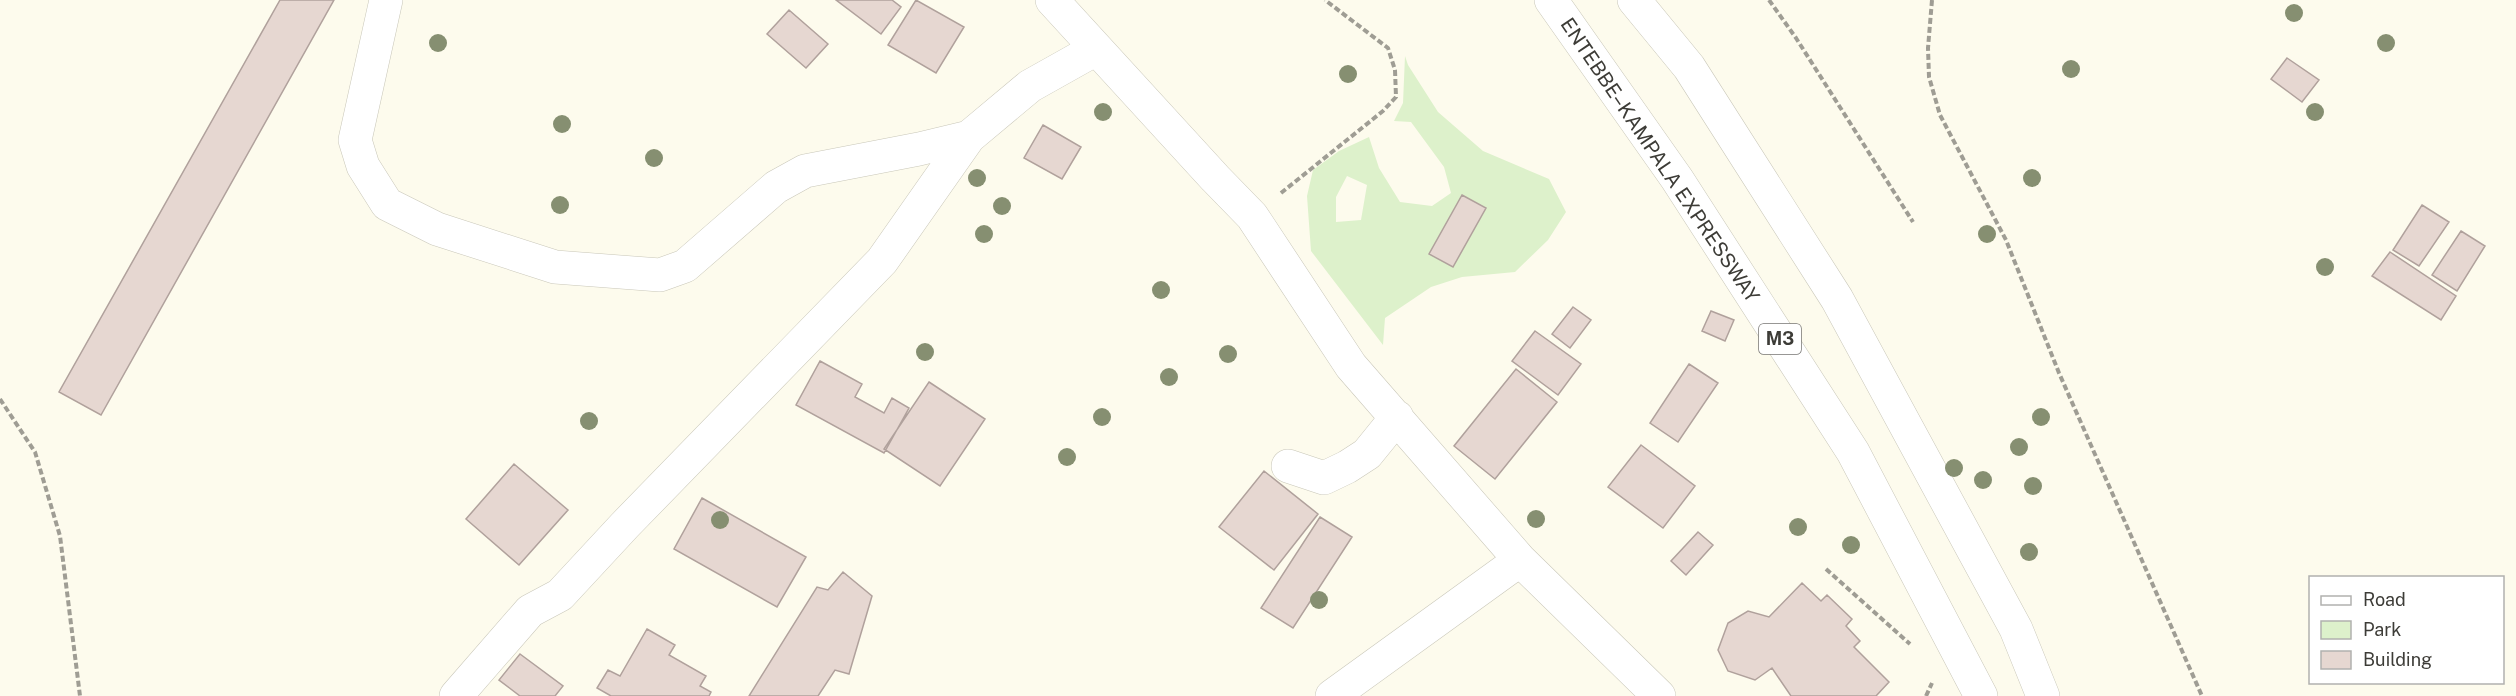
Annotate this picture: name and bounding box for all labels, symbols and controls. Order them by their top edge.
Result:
street label: ENTEBBE–KAMPALA EXPRESSWAY [1555,13,1765,307]
road number: M3 [1759,324,1801,354]
legend [2309,576,2504,684]
text: Road [2363,589,2406,610]
text: Park [2363,619,2401,640]
text: Building [2363,649,2432,670]

